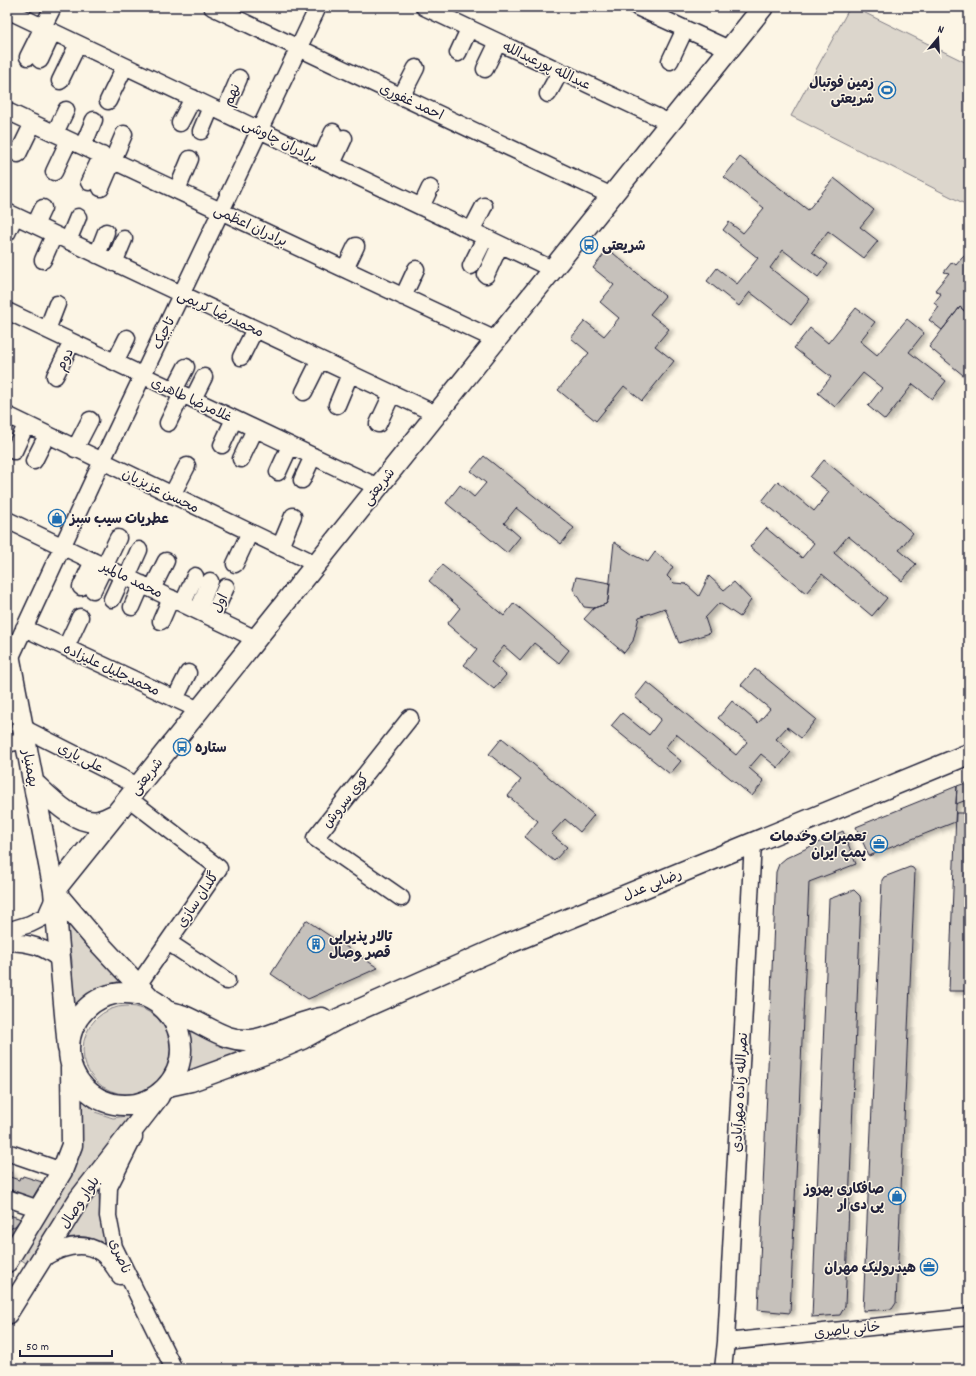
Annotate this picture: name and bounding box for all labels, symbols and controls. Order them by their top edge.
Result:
north arrow [918,18,958,58]
text: N [935,22,946,39]
street label: عبدالله پورعبدالله [499,38,593,96]
place label: زمین فوتبال شریعتی [809,74,874,110]
street label: احمد غفوری [376,79,446,126]
sports icon: زمین فوتبال شریعتی [877,80,897,100]
street label: نهم [219,81,246,110]
street label: برادران چاوشی [238,115,320,169]
street label: برادران اعظمی [210,201,290,253]
bus stop icon: شریعتی [579,235,599,255]
place label: شریعتی [602,237,645,257]
street label: محمدرضا کریمی [174,286,267,344]
street label: تاجیک [149,313,181,353]
street label: دوم [52,345,80,374]
street label: غلامرضا طاهری [147,373,235,428]
street label: شریعتی [358,464,401,510]
street label: محسن عزیزیان [118,465,202,519]
shop icon: عطریات سیب سبز [47,508,67,528]
place label: عطریات سیب سبز [68,510,169,530]
street label: محمد مالمیر [96,557,166,604]
street label: اول [208,591,234,617]
street label: محمدجلیل علیزاده [60,640,163,702]
bus stop icon: ستاره [172,737,192,757]
street label: علی یاری [54,739,106,779]
place label: ستاره [195,739,227,759]
street label: بهمنیار [15,747,43,789]
street label: شریعتی [126,754,169,800]
street label: کوی سروش [318,770,375,833]
place label: تعمیرات وخدمات پمپ ایران [770,828,867,864]
office icon: تعمیرات وخدمات پمپ ایران [869,834,889,854]
street label: رضایی عدل [620,865,685,907]
street label: گلدان سازی [173,868,225,932]
place label: تالار پذیرایی قصر وصال [329,928,393,964]
building icon: تالار پذیرایی قصر وصال [306,934,326,954]
street label: نصرالله زاده مهرآبادی [728,1031,754,1153]
street label: بلوار وصال [56,1173,106,1233]
place label: صافکاری بهروز پی دی ار [802,1180,884,1216]
shop icon: صافکاری بهروز پی دی ار [887,1186,907,1206]
street label: ناصری [103,1236,135,1278]
office icon: هیدرولیک مهران [919,1257,939,1277]
place label: هیدرولیک مهران [824,1259,916,1279]
street label: خانی باصری [813,1318,881,1344]
scale bar [20,1332,112,1358]
text: 50 m [26,1339,49,1356]

